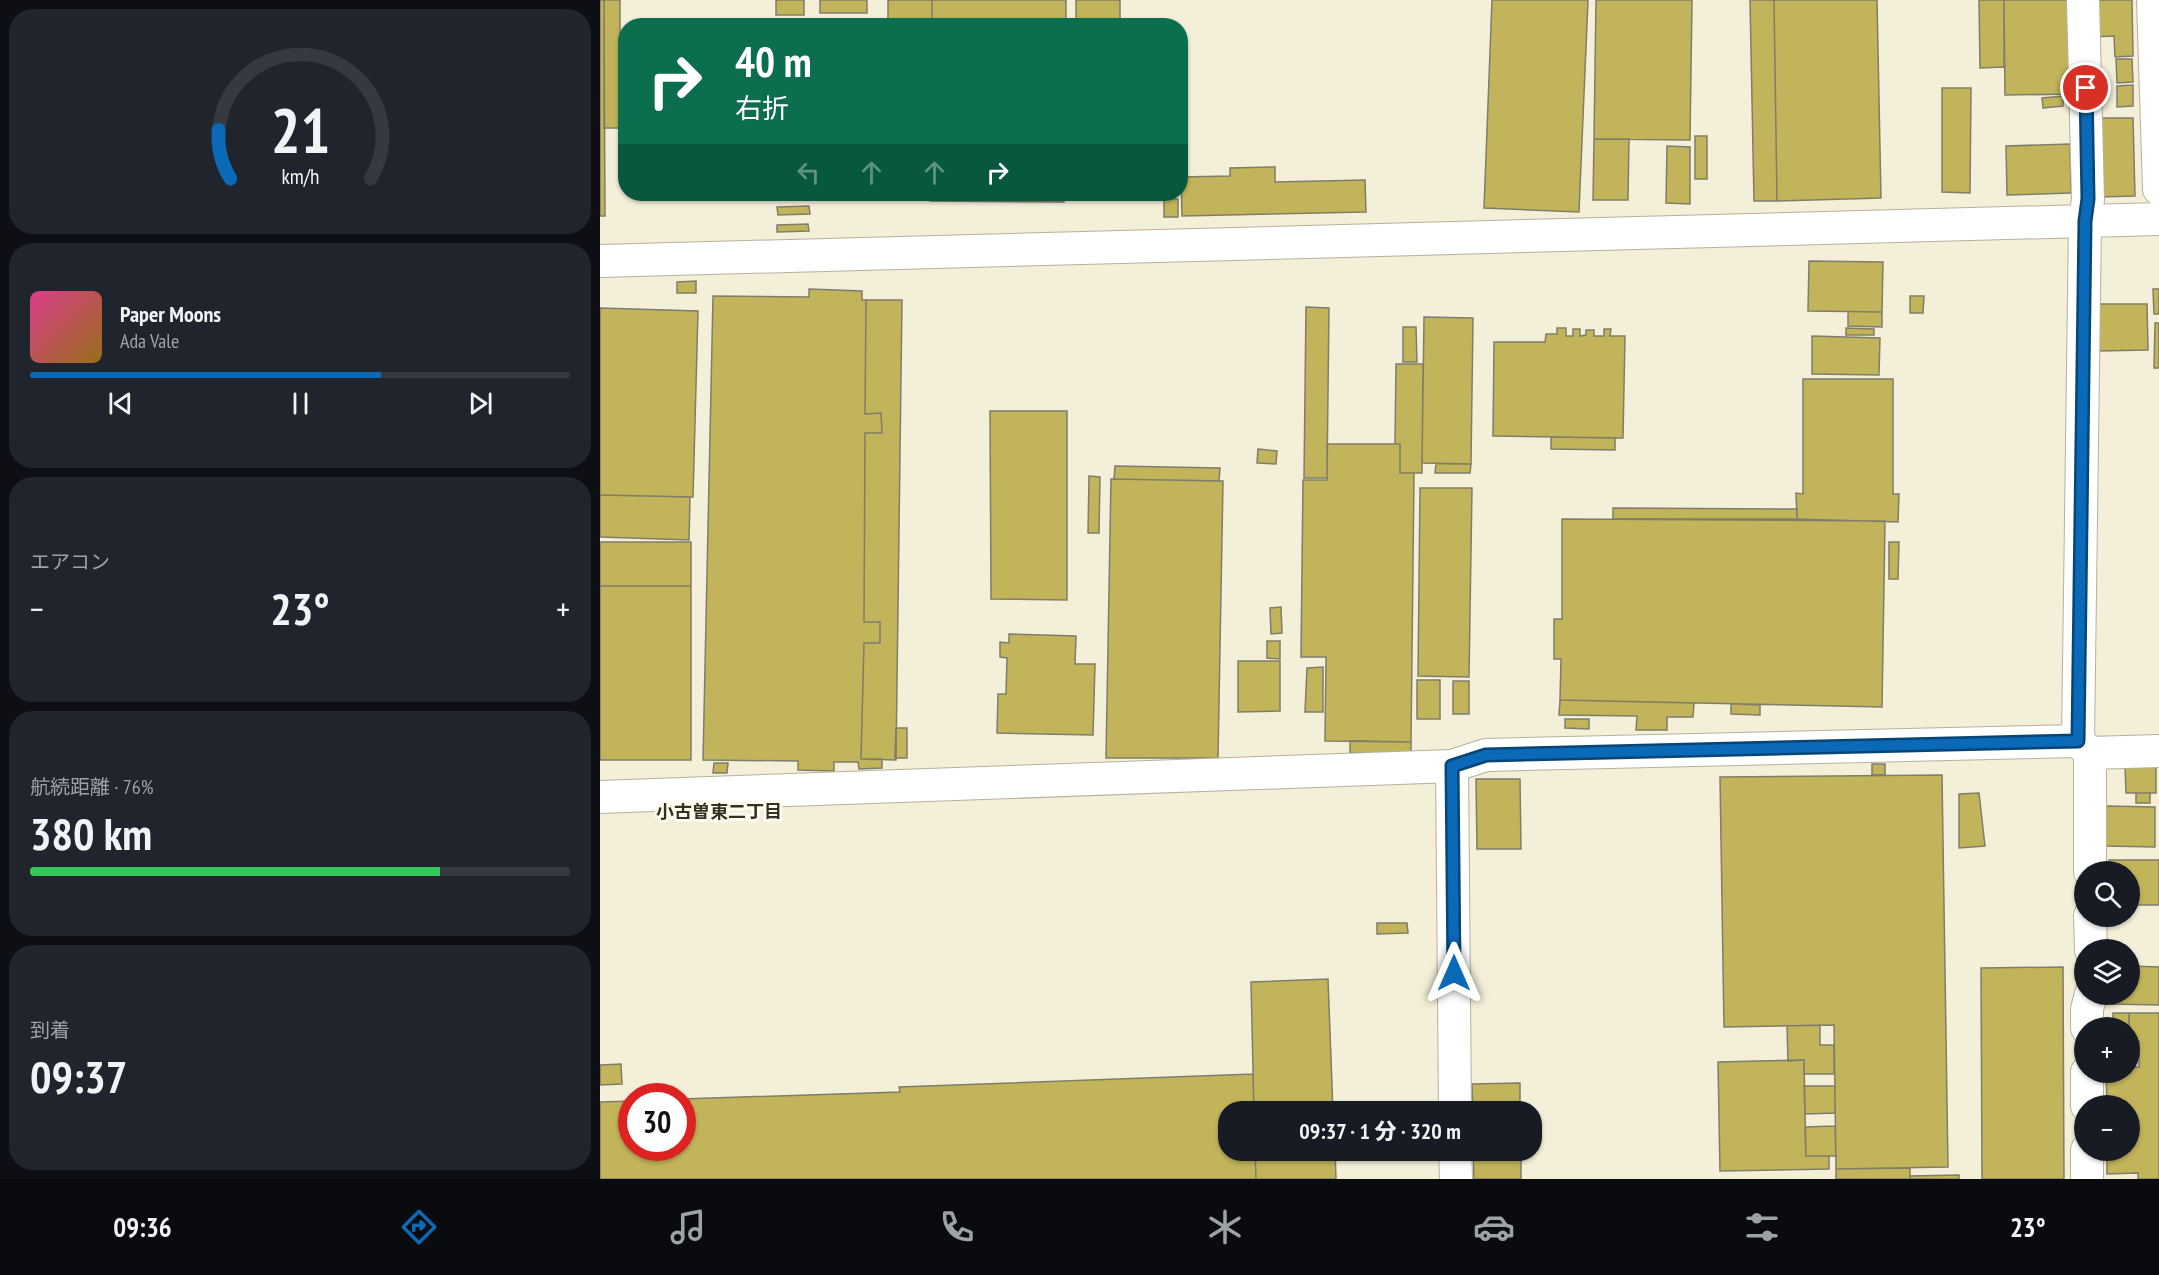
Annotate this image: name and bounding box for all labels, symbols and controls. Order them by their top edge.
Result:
text: 40 m [735,34,812,89]
icon: right [636,42,714,120]
pin [2060,62,2111,113]
icon: arrive [2069,71,2102,104]
text: 21 [270,89,330,170]
text: 右折 [735,91,789,125]
icon: left [792,156,825,189]
icon: ahead [855,156,888,189]
icon: ahead [918,156,951,189]
icon: right [981,156,1014,189]
text: km/h [281,162,319,190]
text: Paper Moons [120,300,221,328]
text: Ada Vale [120,328,179,354]
icon: previous [104,387,137,420]
icon: pause [284,387,317,420]
icon: next [464,387,497,420]
text: エアコン [30,549,110,575]
text: 23° [270,579,330,637]
text: − [30,587,44,630]
text: + [556,587,570,630]
text: 航続距離 · 76% [30,774,153,800]
district label: 小古曽東二丁目 [656,800,782,823]
text: 380 km [30,804,152,862]
map controls [2074,861,2140,1161]
button: search [2074,861,2140,927]
button: layers [2074,939,2140,1005]
position arrow [1422,941,1486,1005]
text: 到着 [30,1017,70,1043]
button: + [2074,1017,2140,1083]
text: 09:37 [30,1047,127,1105]
speed limit sign: 30 [618,1083,696,1161]
button: − [2074,1095,2140,1161]
text: 09:37 · 1 分 · 320 m [1299,1117,1461,1145]
icon: directions [398,1206,440,1248]
icon: music [667,1206,709,1248]
icon: phone [936,1206,978,1248]
icon: climate [1204,1206,1246,1248]
icon: car [1473,1206,1515,1248]
icon: filters [1741,1206,1783,1248]
text: 09:36 [113,1210,172,1244]
text: 23° [2010,1210,2046,1244]

